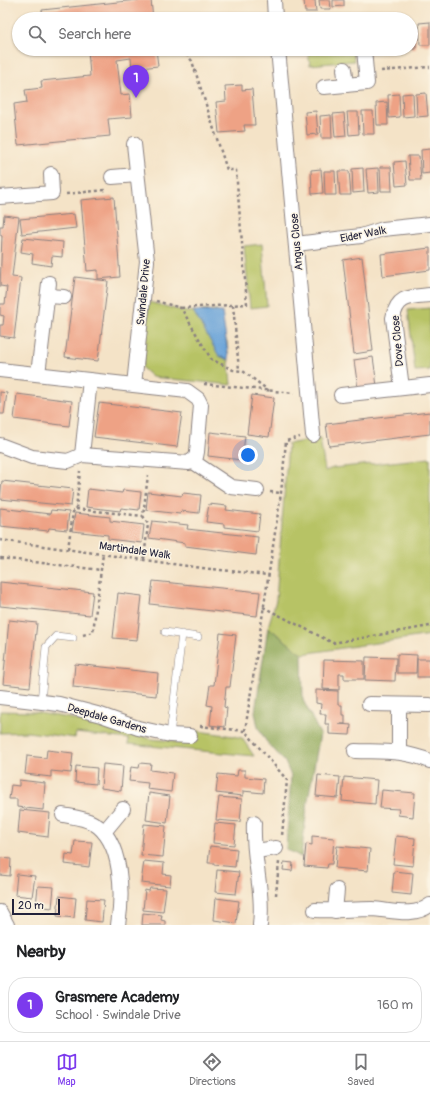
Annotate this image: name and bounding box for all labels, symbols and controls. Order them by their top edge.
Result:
search box [12,12,418,56]
icon: search [26,23,48,45]
text: Search here [58,25,131,44]
pin: 1 [123,65,149,98]
street label: Angus Close [287,212,305,271]
street label: Eider Walk [339,224,388,245]
street label: Swindale Drive [134,258,153,326]
street label: Dove Close [389,314,406,367]
your location [238,445,258,465]
street label: Martindale Walk [98,539,172,562]
street label: Deepdale Gardens [66,701,148,736]
scale bar [12,897,60,916]
text: 20 m [18,899,44,912]
text: Nearby [16,941,65,962]
text: Grasmere Academy [55,988,179,1007]
text: 1 [27,997,33,1013]
text: 160 m [377,997,413,1013]
text: School · Swindale Drive [55,1007,181,1023]
tab: Map [56,1051,78,1088]
tab: Directions [189,1051,236,1088]
tab: Saved [347,1051,374,1088]

